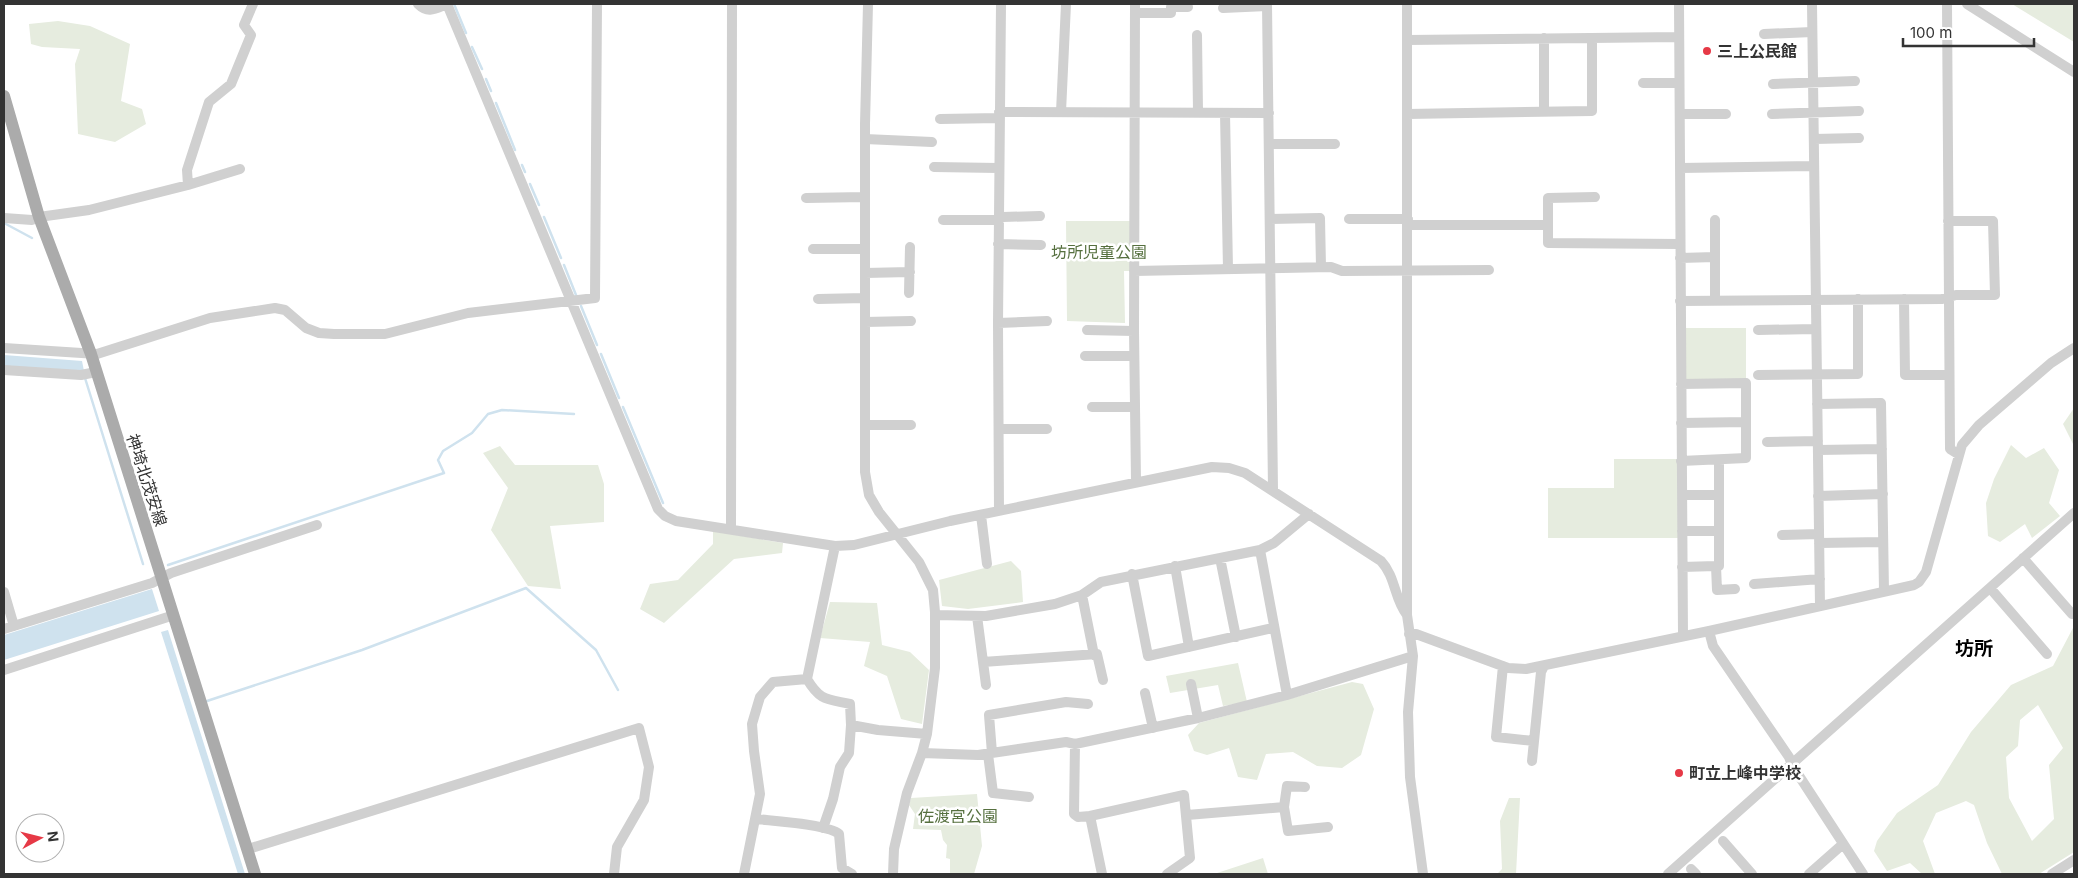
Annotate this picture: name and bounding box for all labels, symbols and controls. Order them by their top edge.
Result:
scale bar [1903,15,2034,47]
text: 100 m [1910,23,1952,42]
place label: 三上公民館 [1717,41,1797,61]
marker: 三上公民館 [1701,45,1713,57]
park label: 坊所児童公園 [1051,242,1147,262]
street label: 神埼北茂安線 [123,431,171,529]
district label: 坊所 [1955,637,1993,660]
place label: 町立上峰中学校 [1689,763,1801,783]
marker: 町立上峰中学校 [1673,767,1685,779]
park label: 佐渡宮公園 [918,806,998,826]
north arrow [15,813,65,863]
text: N [44,830,62,843]

